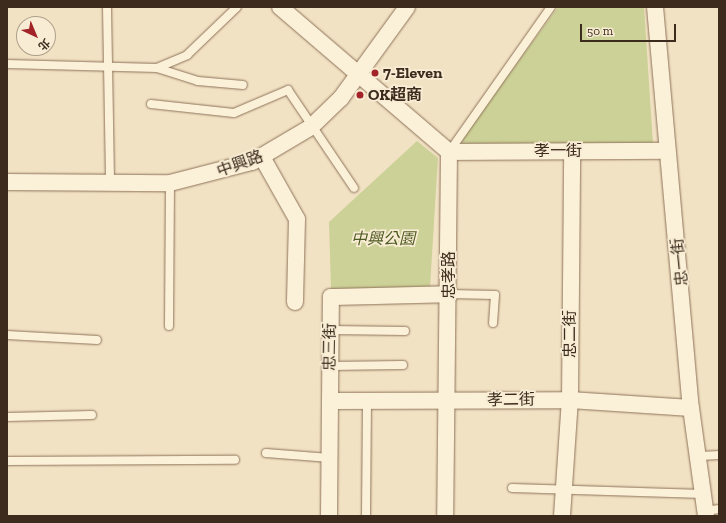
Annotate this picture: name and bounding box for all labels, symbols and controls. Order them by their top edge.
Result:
north arrow [16,16,56,56]
scale bar [582,16,678,42]
text: 50 m [587,24,613,38]
text: 北 [36,36,52,53]
place label: 7-Eleven [383,63,442,83]
marker: 7-Eleven [370,68,380,78]
place label: OK超商 [368,85,422,105]
marker: OK超商 [355,90,365,100]
street label: 孝一街 [534,141,582,161]
street label: 中興路 [214,147,266,181]
park label: 中興公園 [351,229,415,249]
street label: 忠一街 [668,237,692,287]
street label: 忠孝路 [439,251,459,299]
street label: 忠二街 [560,310,580,358]
street label: 忠三街 [320,323,340,371]
street label: 孝二街 [487,390,535,410]

